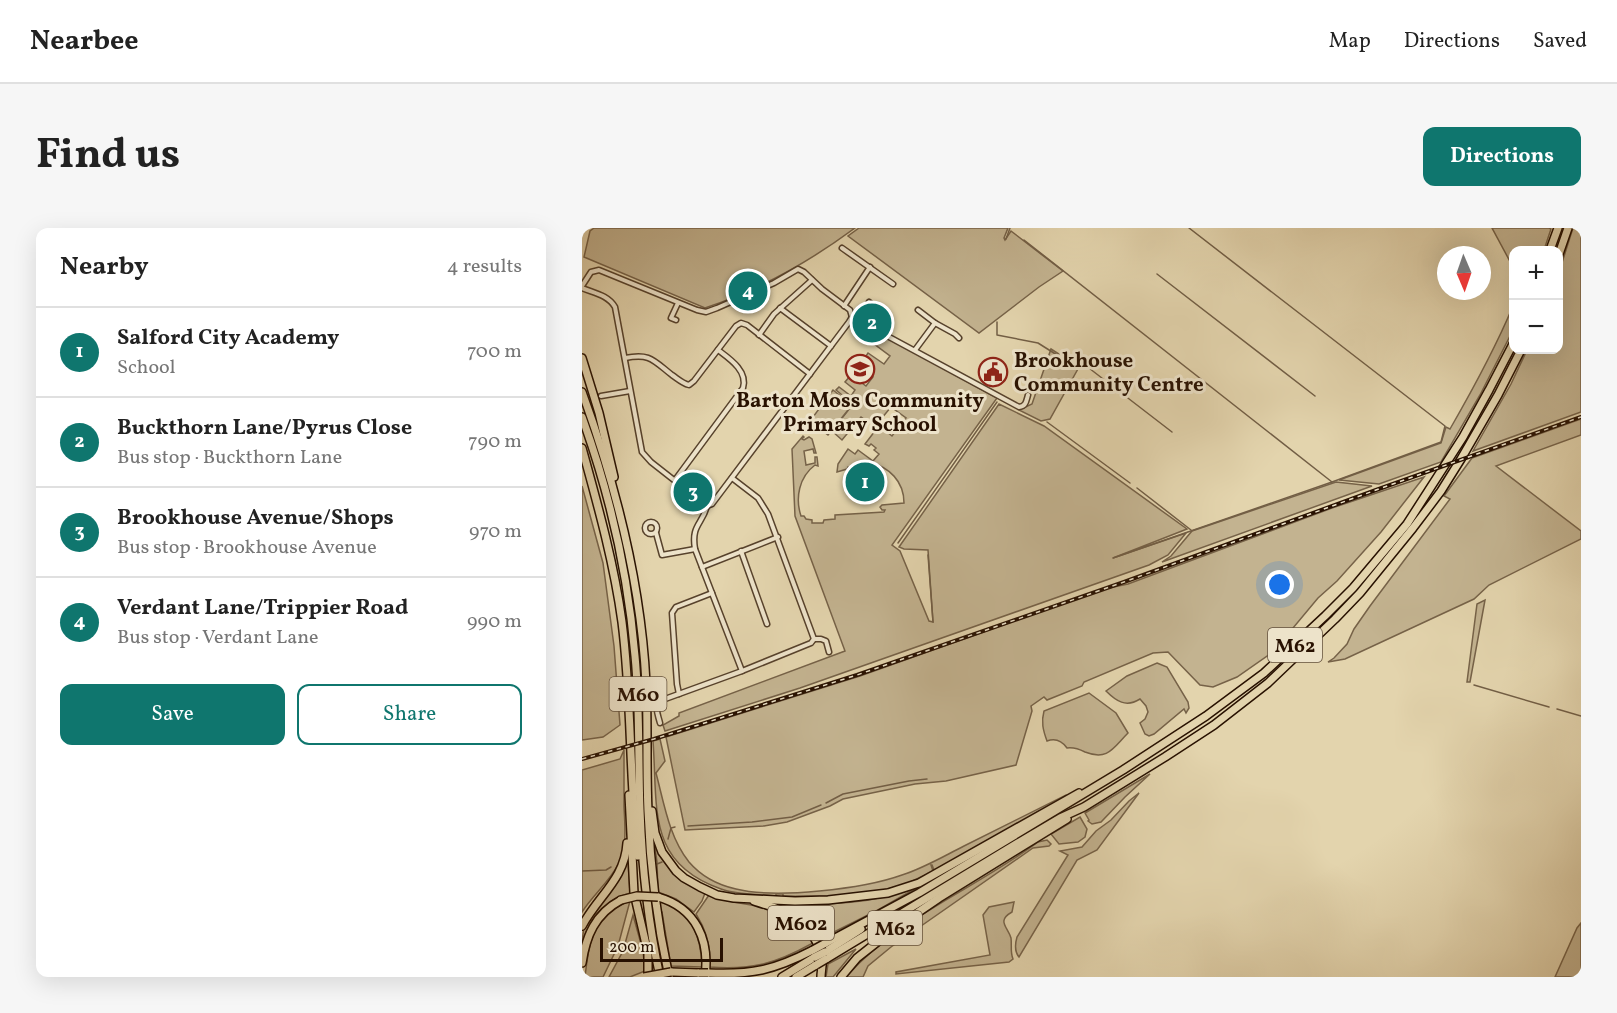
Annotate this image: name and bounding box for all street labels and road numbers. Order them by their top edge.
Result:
road number: M62 [1268,628,1322,662]
road number: M60 [610,677,666,711]
road number: M602 [768,906,834,940]
road number: M62 [868,911,922,945]

